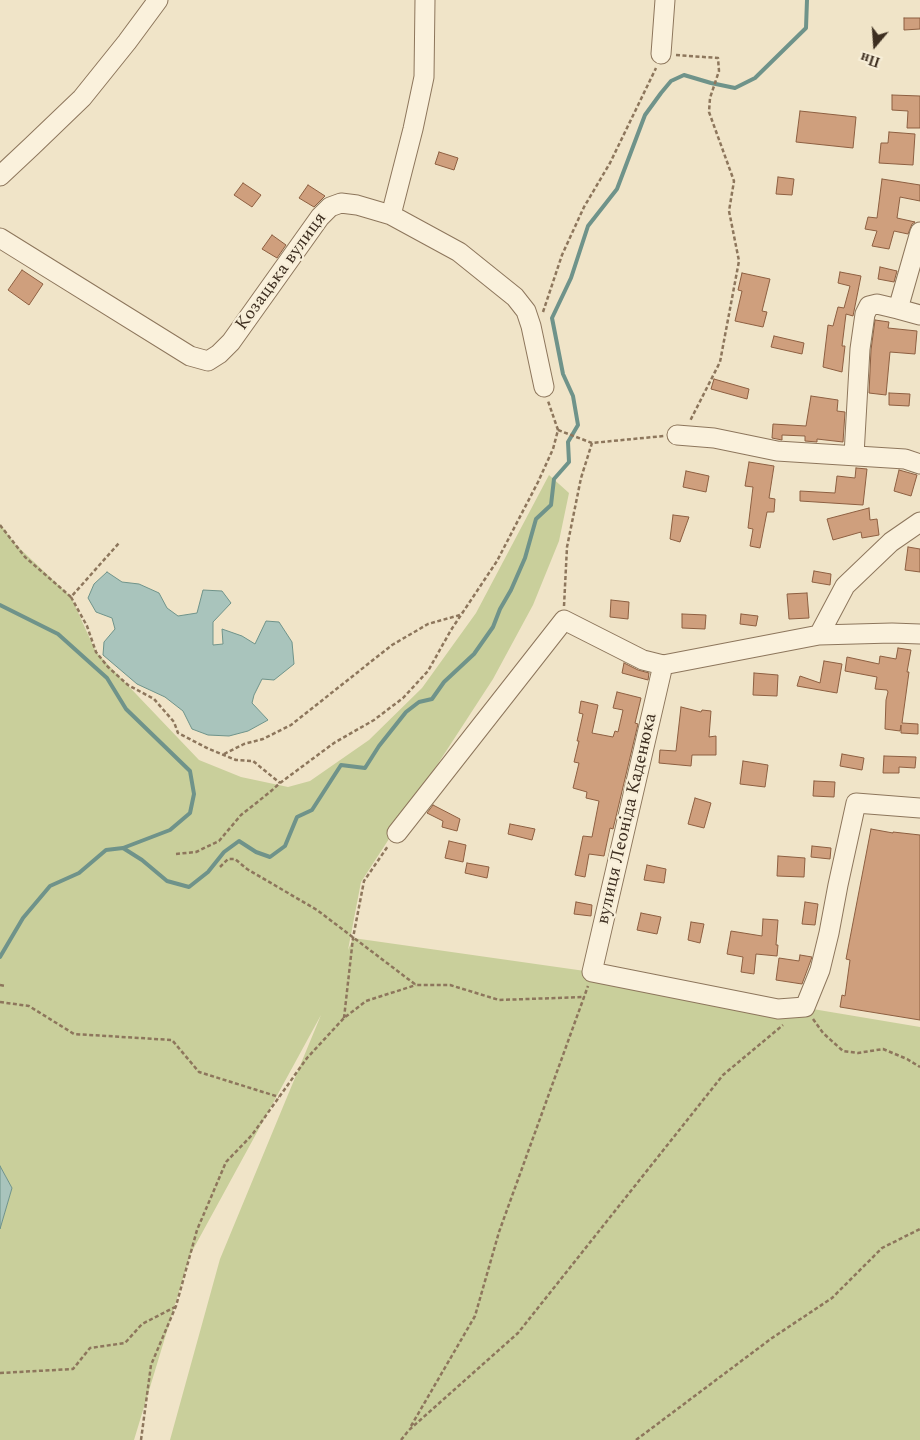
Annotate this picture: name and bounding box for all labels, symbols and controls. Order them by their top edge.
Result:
north arrow [850,20,900,70]
text: Пн [857,47,883,73]
street label: Козацька вулиця [232,209,332,335]
street label: вулиця Леоніда Каденюка [593,711,663,927]

